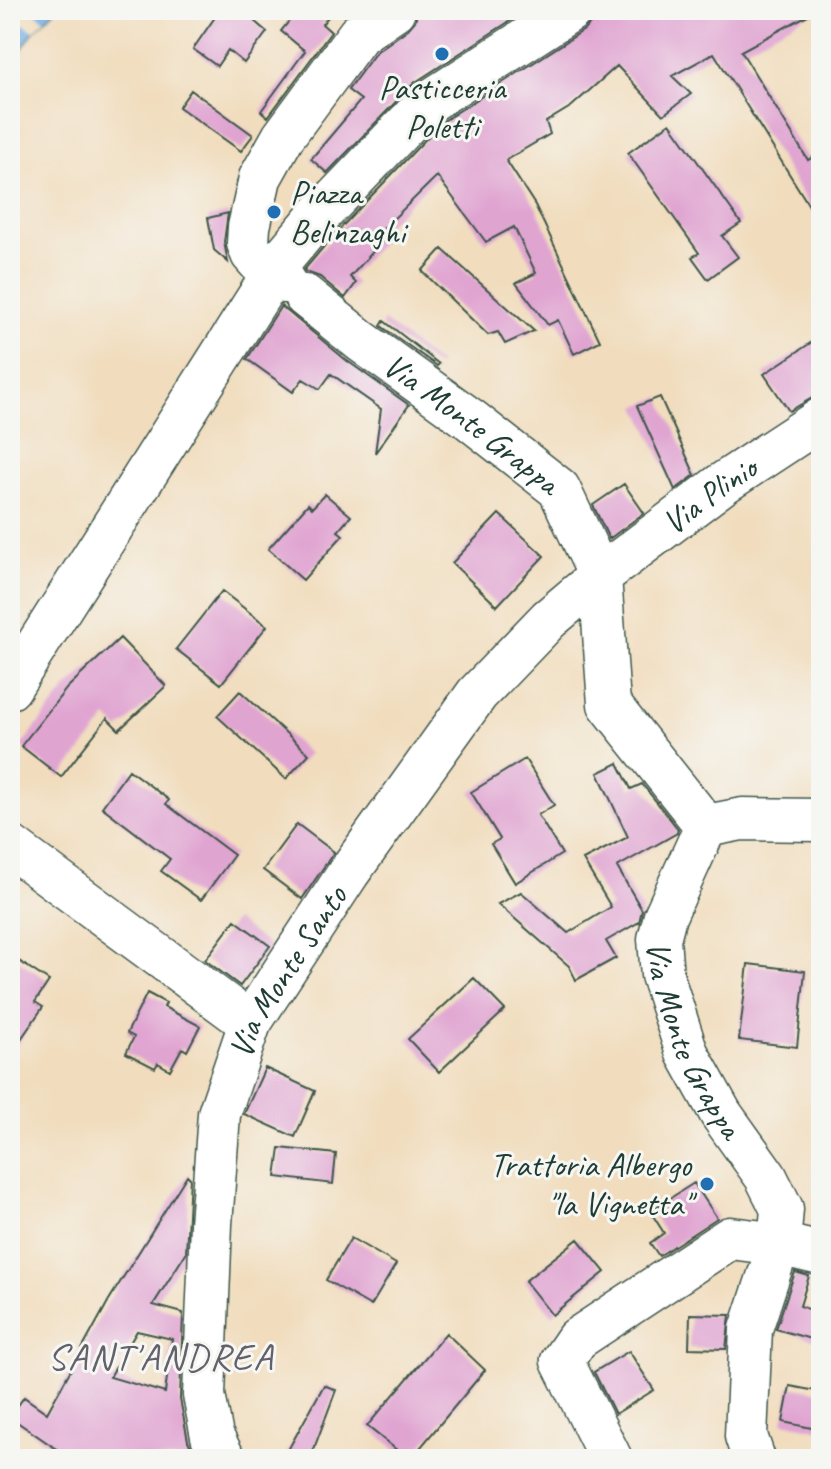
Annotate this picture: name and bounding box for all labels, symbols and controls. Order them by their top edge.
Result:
marker: Pasticceria Poletti [433,45,451,63]
place label: Pasticceria Poletti [379,66,508,148]
place label: Piazza Belinzaghi [290,171,409,253]
marker: Piazza Belinzaghi [265,203,283,221]
street label: Via Monte Grappa [375,343,571,506]
street label: Via Plinio [654,444,768,544]
street label: Via Monte Santo [219,876,357,1063]
street label: Via Monte Grappa [637,940,754,1149]
place label: Trattoria Albergo "la Vignetta" [490,1143,698,1225]
marker: Trattoria Albergo "la Vignetta" [698,1175,716,1193]
district label: SANT'ANDREA [48,1333,274,1380]

